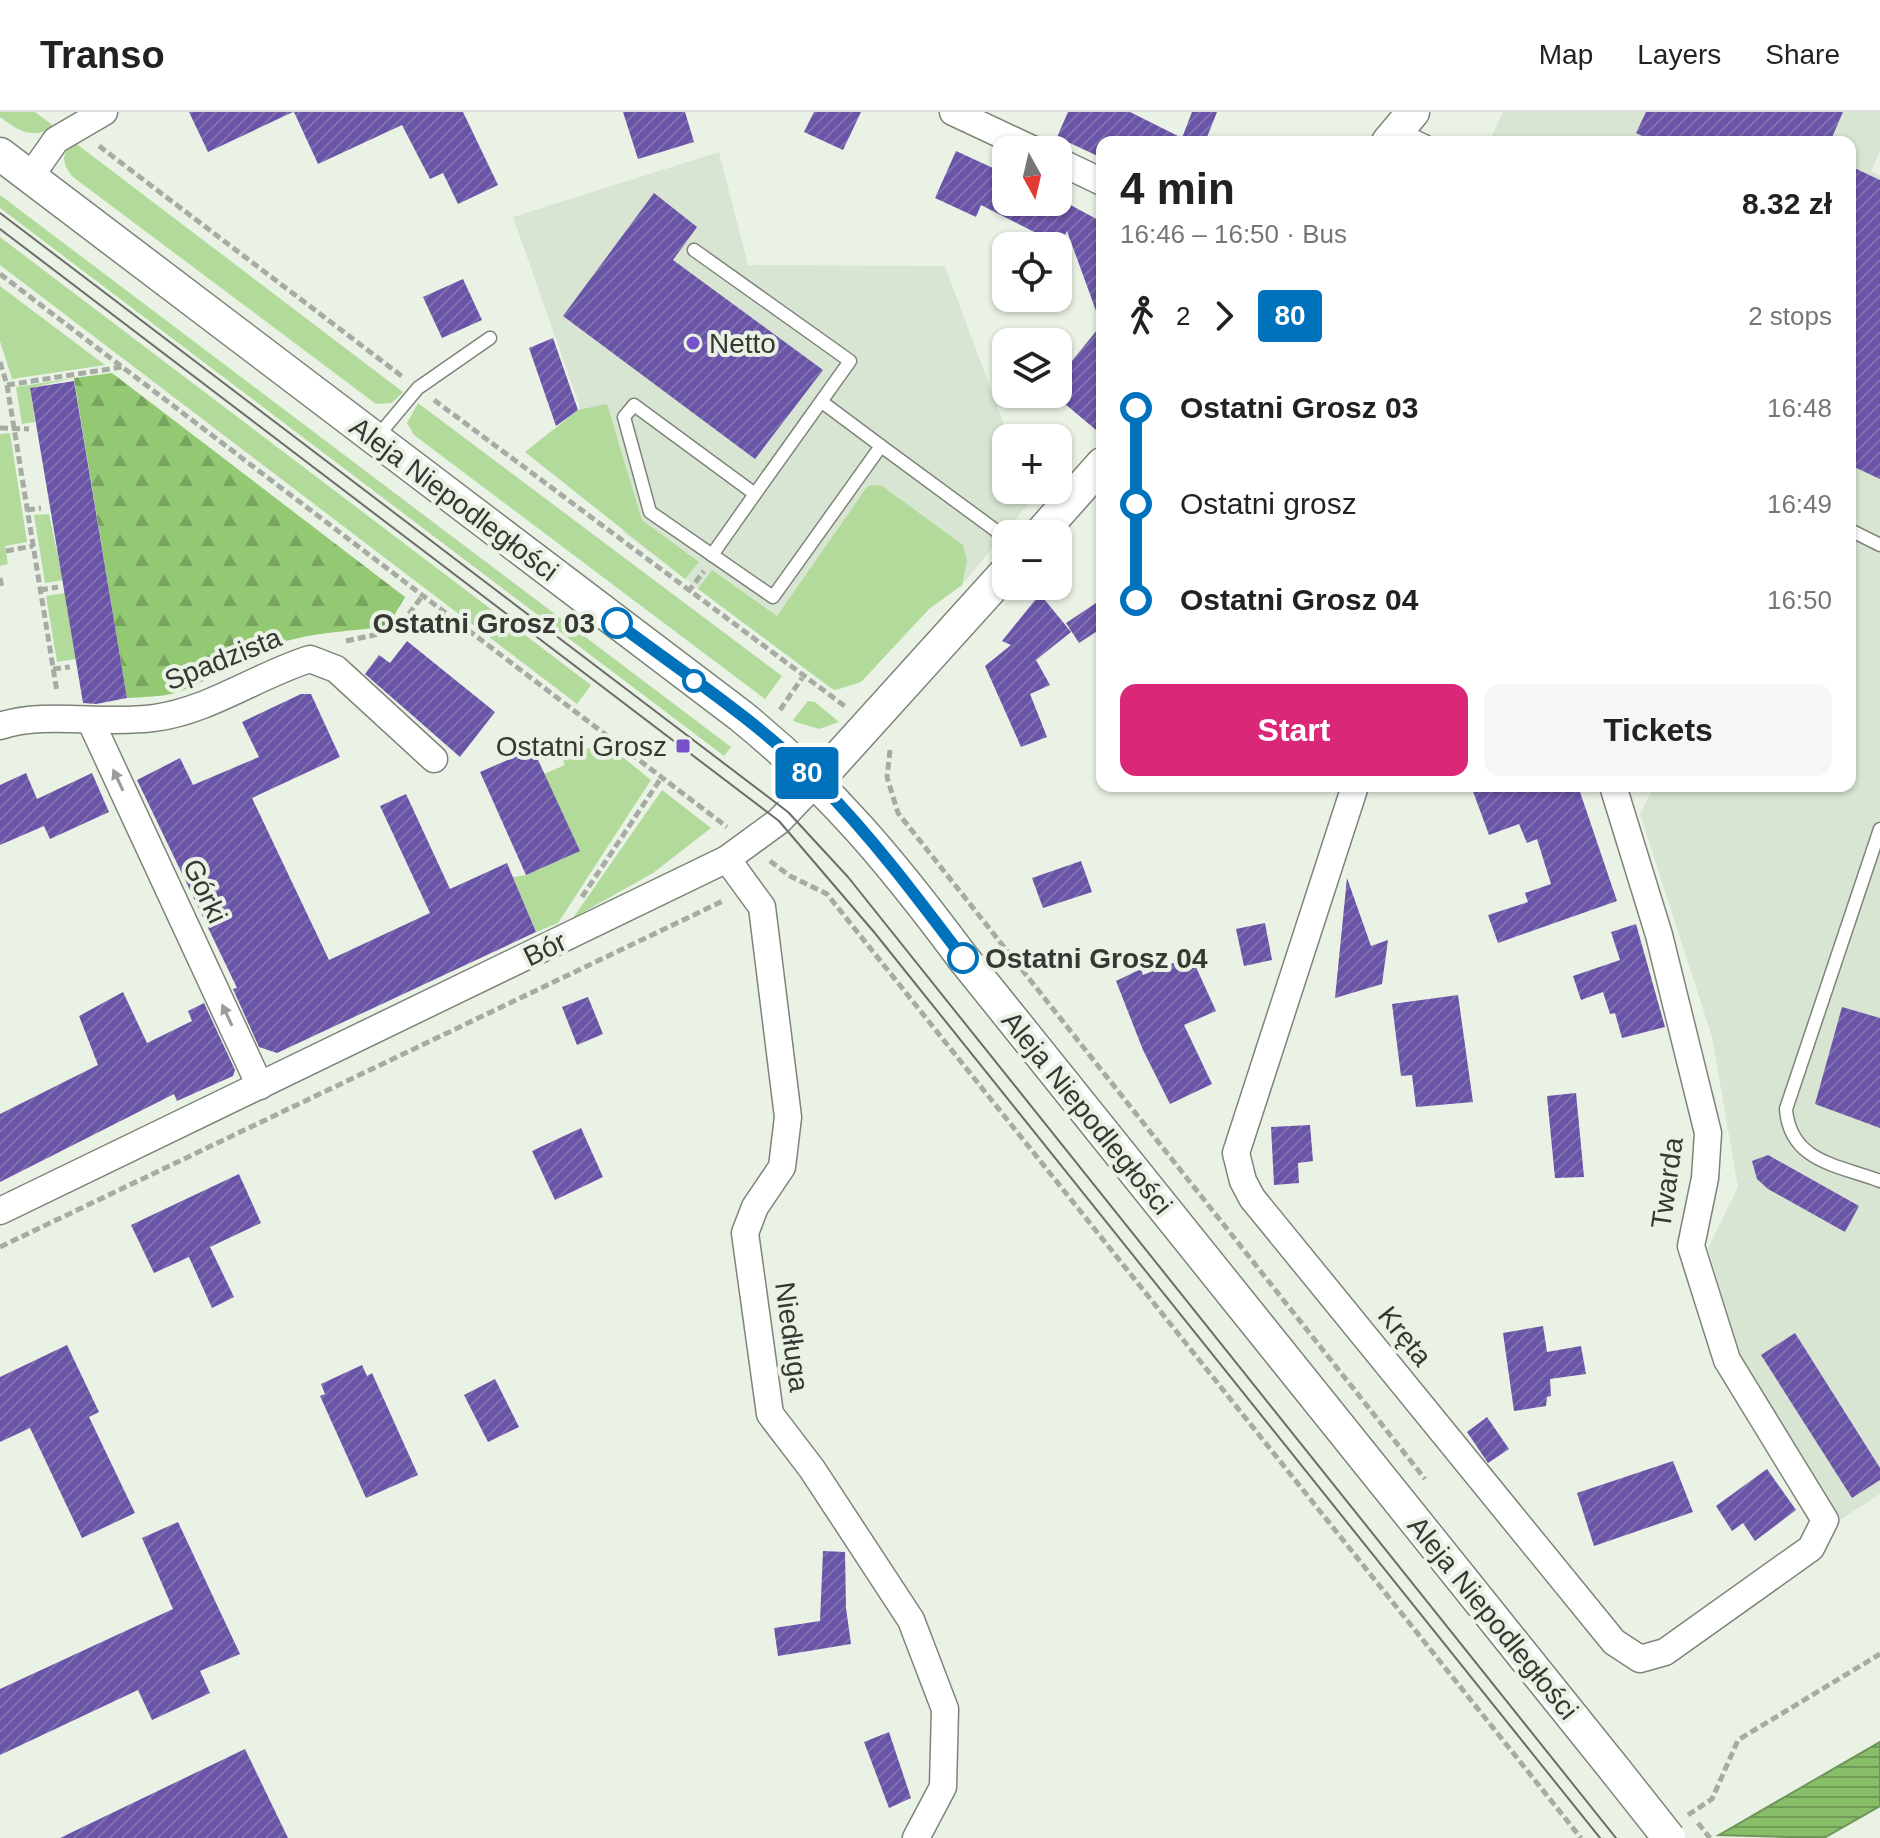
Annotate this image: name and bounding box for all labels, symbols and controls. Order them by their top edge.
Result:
text: Transo [40,34,165,76]
text: Map [1539,39,1593,70]
text: Layers [1637,39,1721,70]
text: Share [1765,39,1840,70]
north arrow [992,136,1072,216]
map controls [992,136,1072,600]
text: 4 min [1120,164,1235,213]
text: 8.32 zł [1742,187,1832,220]
text: 16:46 – 16:50 · Bus [1120,219,1347,249]
button: locate [992,232,1072,312]
icon: walk [1120,294,1164,338]
icon: forward [1202,294,1246,338]
text: 80 [1274,300,1306,331]
text: 2 [1176,301,1190,331]
text: 2 stops [1748,301,1832,331]
place label: Netto [709,328,776,359]
button: layers [992,328,1072,408]
marker: Netto [684,334,702,352]
text: Ostatni Grosz 03 [1180,391,1418,424]
text: 16:48 [1767,393,1832,423]
street label: Aleja Niepodległości [344,411,564,587]
button: + [992,424,1072,504]
text: Ostatni grosz [1180,487,1357,520]
text: 16:49 [1767,489,1832,519]
button: − [992,520,1072,600]
text: Ostatni Grosz 04 [1180,583,1418,616]
text: 16:50 [1767,585,1832,615]
place label: Ostatni Grosz 03 [372,608,595,639]
marker: Ostatni Grosz 03 [602,608,632,638]
street label: Spadzista [160,621,286,696]
unlabelled marker [683,670,705,692]
button: Start [1120,684,1468,776]
button: Tickets [1484,684,1832,776]
place label: Ostatni Grosz [496,731,667,762]
marker: Ostatni Grosz [674,737,692,755]
line badge: 80 [771,747,843,799]
text: 80 [791,757,823,788]
one-way arrow [111,768,125,791]
street label: Górki [177,854,233,928]
street label: Bór [519,926,571,972]
marker: Ostatni Grosz 04 [948,943,978,973]
place label: Ostatni Grosz 04 [985,943,1208,974]
one-way arrow [220,1004,234,1027]
street label: Aleja Niepodległości [996,1005,1178,1221]
street label: Twarda [1645,1135,1689,1231]
street label: Niedługa [769,1280,815,1394]
street label: Kręta [1372,1300,1438,1372]
street label: Aleja Niepodległości [1402,1510,1584,1726]

